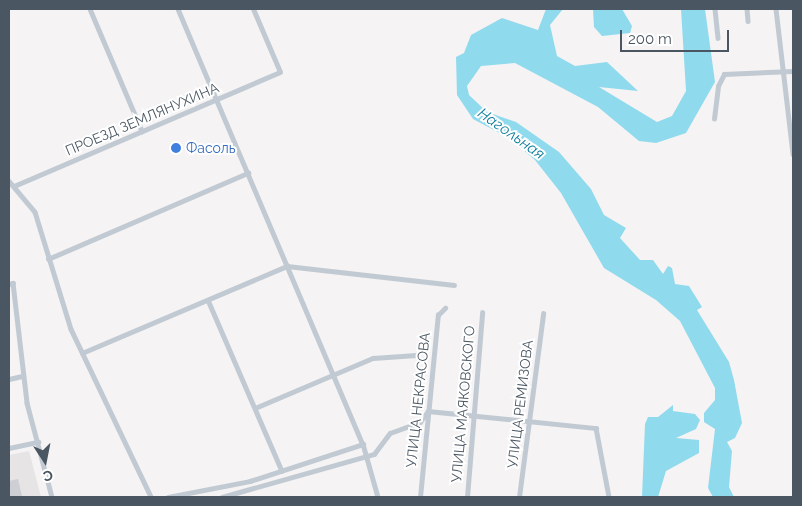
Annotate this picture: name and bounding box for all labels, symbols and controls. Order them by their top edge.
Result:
scale bar [622,20,731,52]
text: 200 m [628,30,672,48]
street label: ПРОЕЗД ЗЕМЛЯНУХИНА [63,79,221,159]
water label: Нагольная [474,104,548,164]
place label: Фасоль [186,140,236,156]
marker: Фасоль [170,142,182,154]
street label: УЛИЦА МАЯКОВСКОГО [448,325,478,483]
street label: УЛИЦА НЕКРАСОВА [403,331,433,469]
street label: УЛИЦА РЕМИЗОВА [504,339,536,469]
north arrow [20,436,70,486]
text: С [42,467,54,484]

